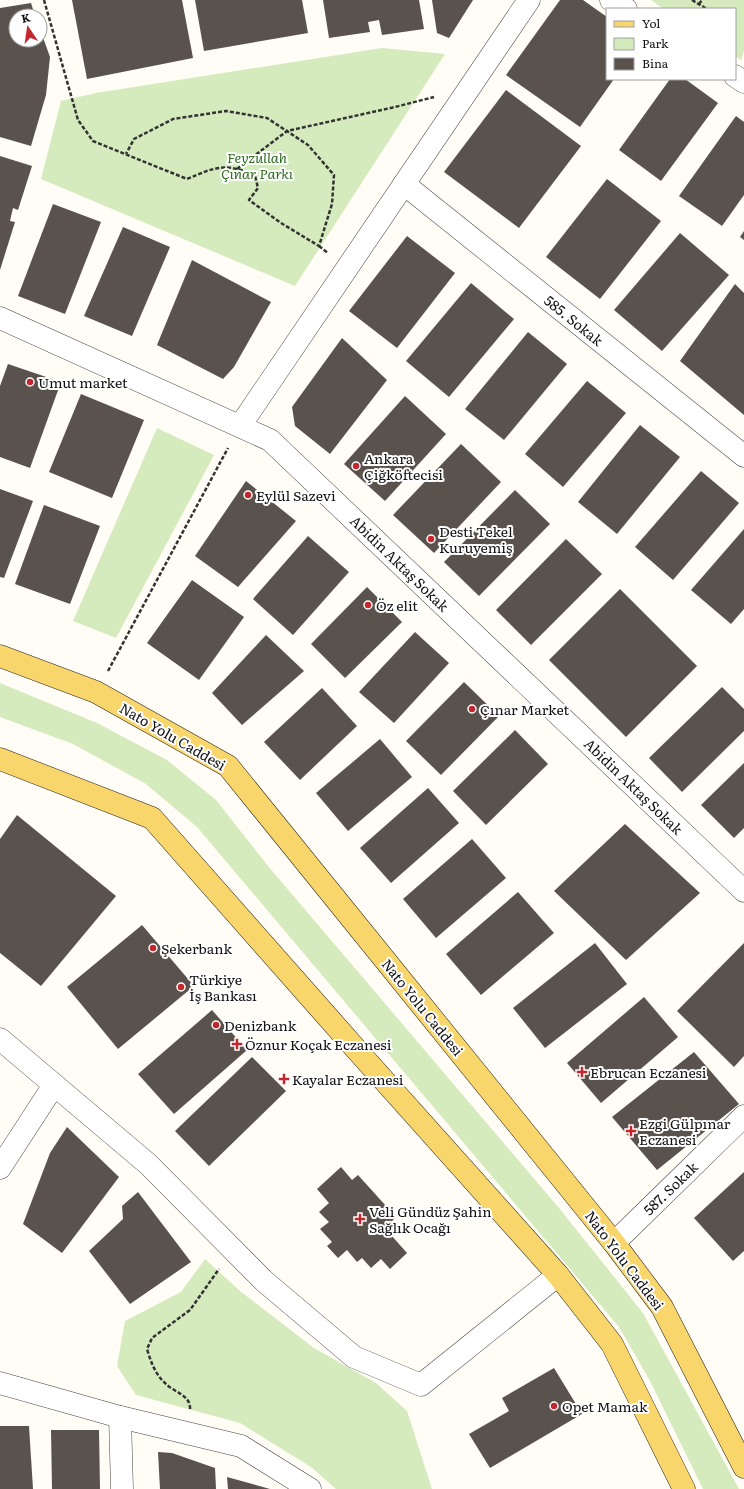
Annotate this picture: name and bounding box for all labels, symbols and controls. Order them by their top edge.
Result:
north arrow [8,8,48,48]
text: K [20,8,32,26]
legend [606,8,736,80]
text: Yol [642,14,660,32]
text: Park [642,34,669,52]
text: Bina [642,54,669,72]
park label: Feyzullah Çınar Parkı [221,147,294,183]
street label: 585. Sokak [540,290,608,350]
place label: Umut market [38,372,128,392]
marker: Umut market [25,377,35,387]
place label: Ankara Çiğköftecisi [364,448,443,484]
marker: Ankara Çiğköftecisi [351,461,361,471]
place label: Eylül Sazevi [256,485,336,505]
marker: Eylül Sazevi [243,490,253,500]
street label: Abidin Aktaş Sokak [346,511,454,616]
place label: Desti Tekel Kuruyemiş [439,521,513,557]
marker: Desti Tekel Kuruyemiş [426,534,436,544]
place label: Öz elit [376,595,418,615]
marker: Öz elit [363,600,373,610]
street label: Nato Yolu Caddesi [116,697,230,775]
place label: Çınar Market [480,699,569,719]
marker: Çınar Market [467,704,477,714]
street label: Abidin Aktaş Sokak [580,734,688,839]
place label: Şekerbank [161,938,232,958]
marker: Şekerbank [148,943,158,953]
street label: Nato Yolu Caddesi [378,954,469,1060]
place label: Türkiye İş Bankası [189,969,257,1005]
marker: Türkiye İş Bankası [176,982,186,992]
place label: Denizbank [224,1015,297,1035]
marker: Denizbank [211,1020,221,1030]
place label: Öznur Koçak Eczanesi [245,1034,392,1054]
marker: Öznur Koçak Eczanesi [232,1039,242,1049]
place label: Ebrucan Eczanesi [590,1062,707,1082]
marker: Ebrucan Eczanesi [577,1067,587,1077]
place label: Kayalar Eczanesi [292,1069,404,1089]
marker: Kayalar Eczanesi [279,1074,289,1084]
place label: Ezgi Gülpınar Eczanesi [639,1113,731,1149]
marker: Ezgi Gülpınar Eczanesi [626,1126,636,1136]
street label: 587. Sokak [638,1157,702,1219]
place label: Veli Gündüz Şahin Sağlık Ocağı [369,1201,492,1237]
street label: Nato Yolu Caddesi [581,1206,669,1314]
marker: Veli Gündüz Şahin Sağlık Ocağı [354,1213,366,1225]
place label: Opet Mamak [562,1396,648,1416]
marker: Opet Mamak [549,1401,559,1411]

